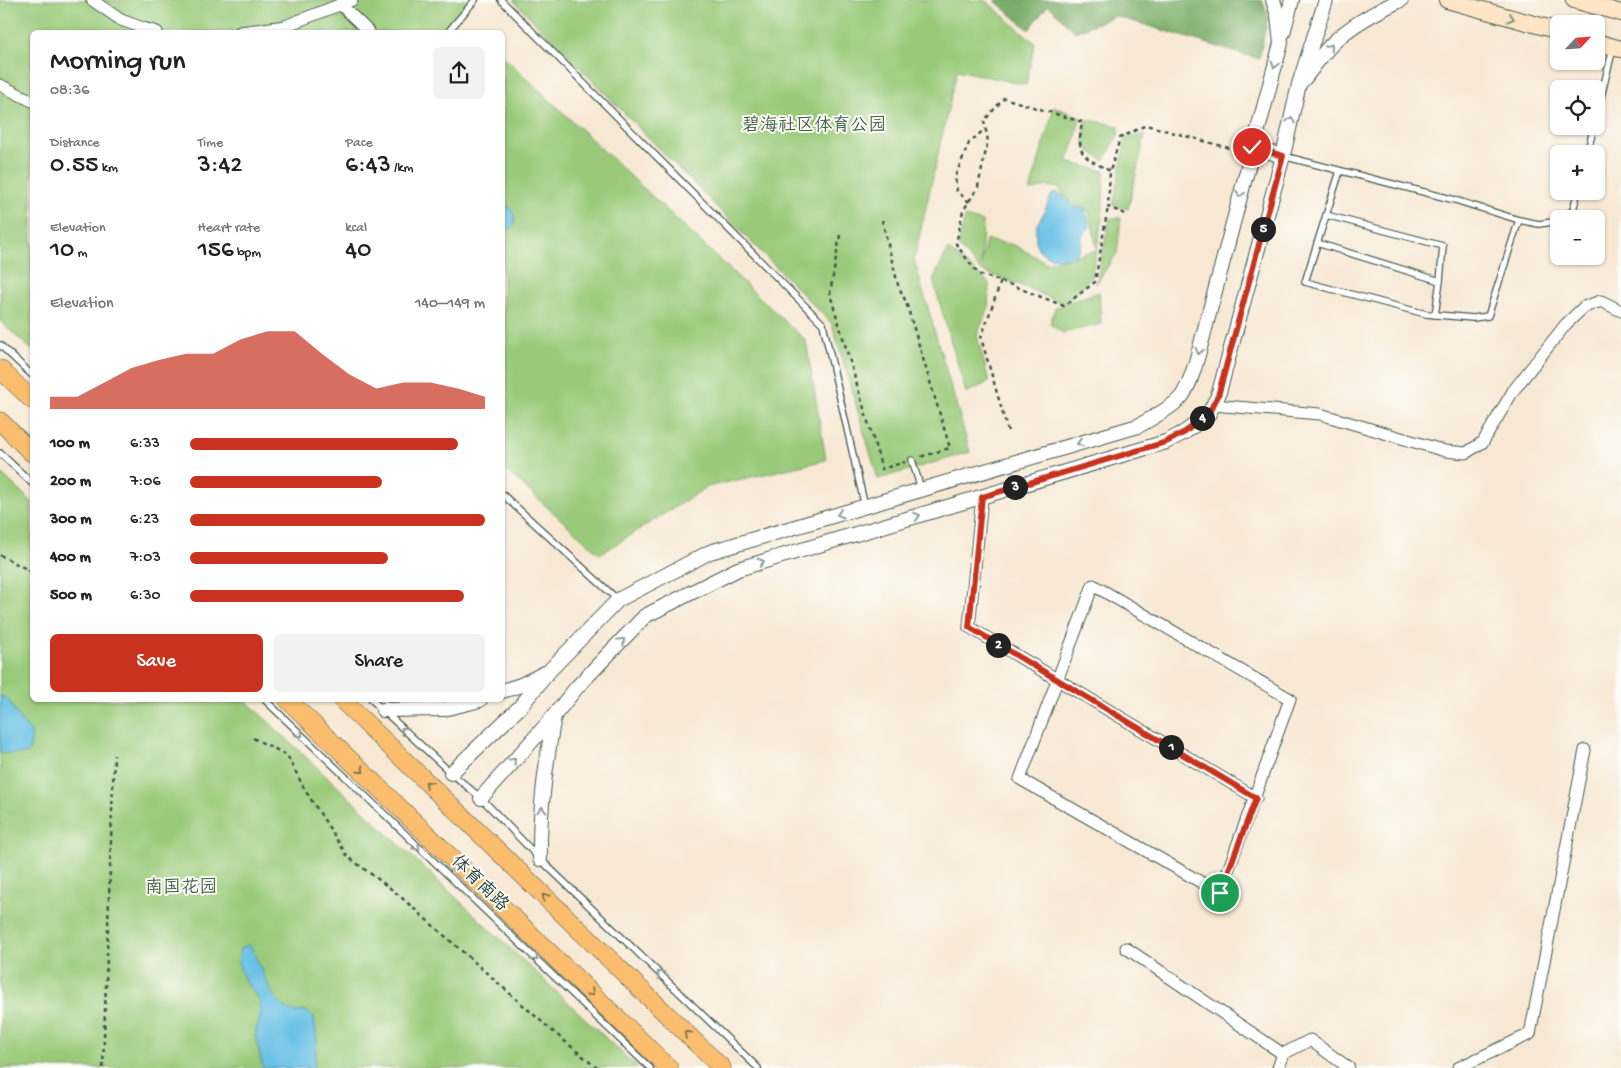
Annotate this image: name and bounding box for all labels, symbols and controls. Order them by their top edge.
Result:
one-way arrow [1506,12,1515,23]
north arrow [1550,15,1605,70]
map controls [1550,15,1605,265]
one-way arrow [1325,44,1333,53]
text: Morning run [50,46,185,79]
button: share [433,47,485,99]
one-way arrow [1270,60,1281,69]
button: locate [1550,80,1605,135]
text: 08:36 [50,82,89,101]
park label: 碧海社区体育公园 [742,115,886,137]
one-way arrow [1285,116,1296,125]
pin [1231,126,1273,168]
icon: check [1238,133,1266,161]
text: Distance [50,135,99,152]
text: Time [198,135,223,152]
text: Pace [345,135,373,152]
button: + [1550,145,1605,200]
text: 0.55 [50,152,98,181]
text: 3:42 [198,152,243,181]
text: 6:43 [345,152,391,181]
text: km [98,160,118,177]
text: /km [391,160,414,177]
one-way arrow [1235,189,1246,198]
button: − [1550,210,1605,265]
pin: 5 [1250,216,1276,242]
text: Elevation [50,220,106,237]
text: Heart rate [198,220,260,237]
text: kcal [345,220,367,237]
text: 5 [1260,221,1267,238]
text: 10 [50,237,74,266]
text: 156 [198,237,234,266]
text: 40 [345,237,371,266]
text: m [74,245,88,262]
text: bpm [234,245,261,262]
text: Elevation [50,295,114,314]
text: 140–149 m [415,295,485,314]
one-way arrow [1194,346,1204,354]
pin: 4 [1190,406,1214,430]
text: 4 [1199,410,1206,427]
text: 100 m [50,435,90,454]
text: 6:33 [130,435,160,454]
one-way arrow [1076,438,1084,448]
text: 200 m [50,473,91,492]
text: 7:06 [130,473,161,492]
pin: 3 [1002,474,1028,500]
text: 3 [1012,479,1019,496]
one-way arrow [836,508,845,519]
text: 300 m [50,511,92,530]
text: 6:23 [130,511,159,530]
one-way arrow [913,511,921,521]
text: 400 m [50,549,91,568]
text: 7:03 [130,549,161,568]
one-way arrow [757,558,765,568]
text: 500 m [50,587,92,606]
text: 6:30 [130,587,161,606]
pin: 2 [986,632,1010,658]
button: Save [50,634,263,692]
button: Share [273,634,485,692]
one-way arrow [616,637,625,646]
text: 2 [995,637,1002,654]
one-way arrow [401,727,410,736]
one-way arrow [294,728,303,737]
pin: 1 [1158,734,1184,760]
text: 1 [1169,739,1174,756]
one-way arrow [507,758,516,767]
one-way arrow [355,764,364,773]
one-way arrow [425,781,434,790]
one-way arrow [536,806,547,814]
one-way arrow [411,841,420,850]
street label: 体育南路 [446,851,513,917]
pin [1199,872,1241,914]
park label: 南国花园 [145,877,217,899]
icon: arrive [1206,879,1234,907]
one-way arrow [542,894,551,903]
one-way arrow [529,952,538,961]
one-way arrow [657,971,666,980]
one-way arrow [585,987,594,996]
one-way arrow [684,1031,693,1040]

